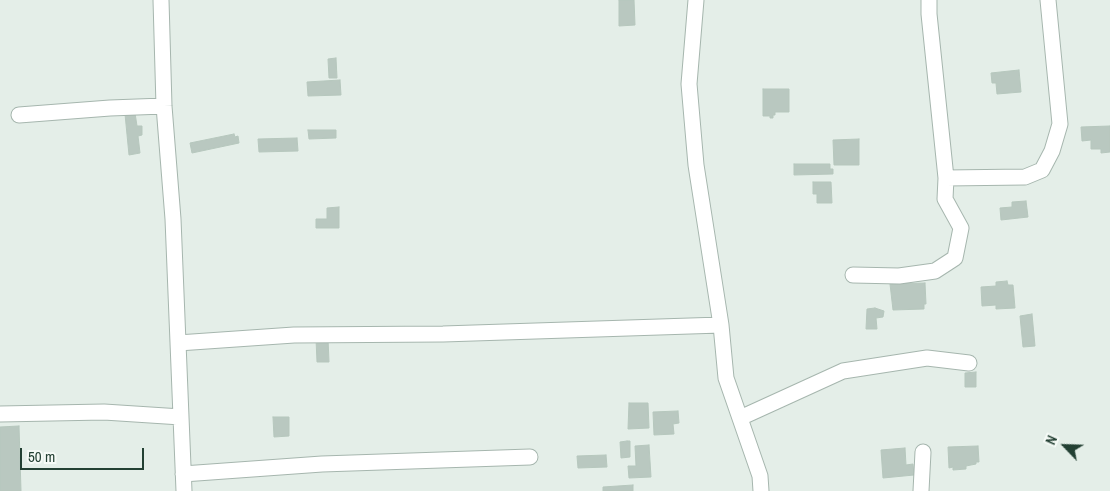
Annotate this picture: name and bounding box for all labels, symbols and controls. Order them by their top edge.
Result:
north arrow [1040,421,1090,471]
text: N [1041,432,1061,447]
scale bar [22,438,146,470]
text: 50 m [28,446,55,467]

